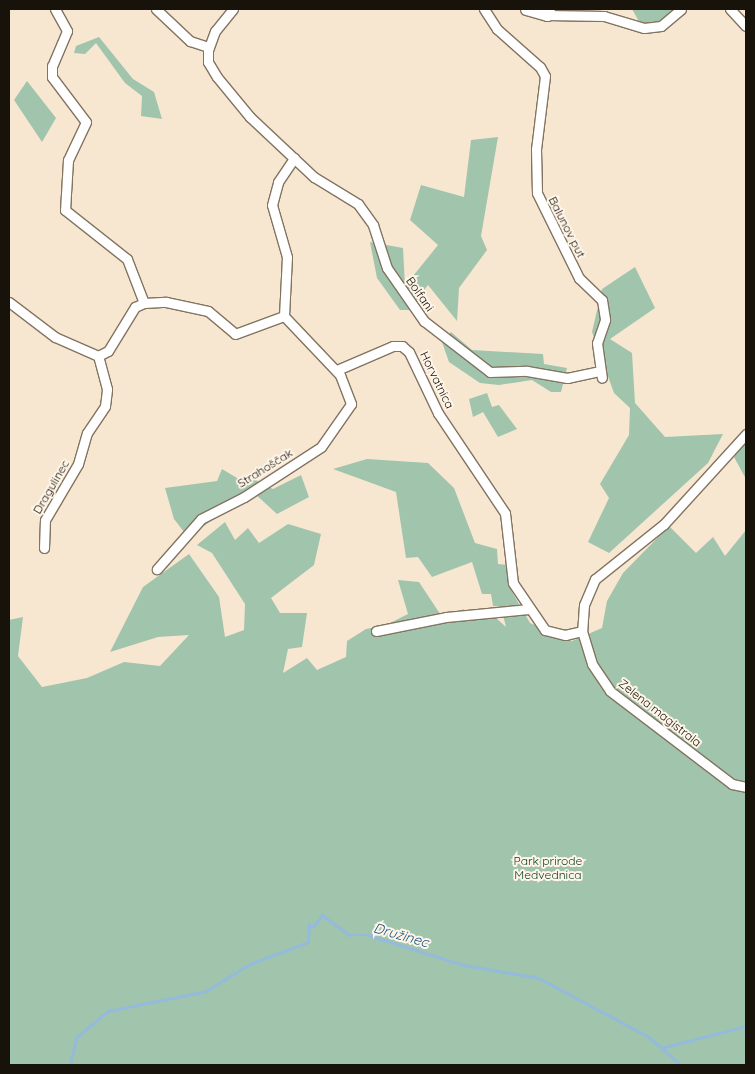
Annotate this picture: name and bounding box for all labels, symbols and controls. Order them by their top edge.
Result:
street label: Balunov put [545,194,589,260]
street label: Bolfani [403,274,437,314]
street label: Horvatnica [417,349,457,411]
street label: Strahoščak [235,445,295,491]
street label: Dragulinec [30,457,72,517]
street label: Zelena magistrala [616,676,704,750]
park label: Park prirode Medvednica [514,854,582,882]
water label: Družinec [372,919,430,951]

